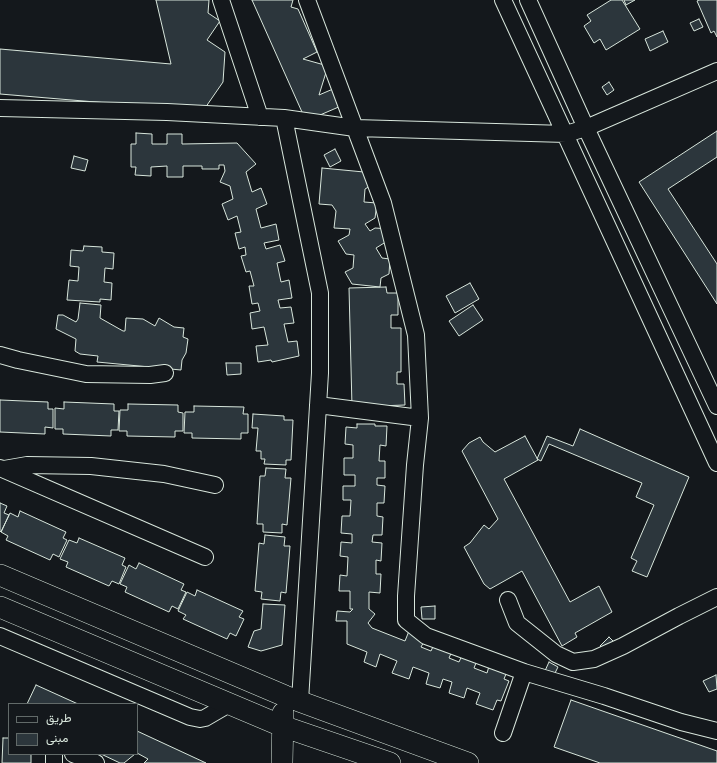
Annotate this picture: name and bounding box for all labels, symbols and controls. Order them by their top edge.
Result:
legend [8,703,138,755]
text: طريق [46,711,71,725]
text: مبنى [46,731,68,745]

